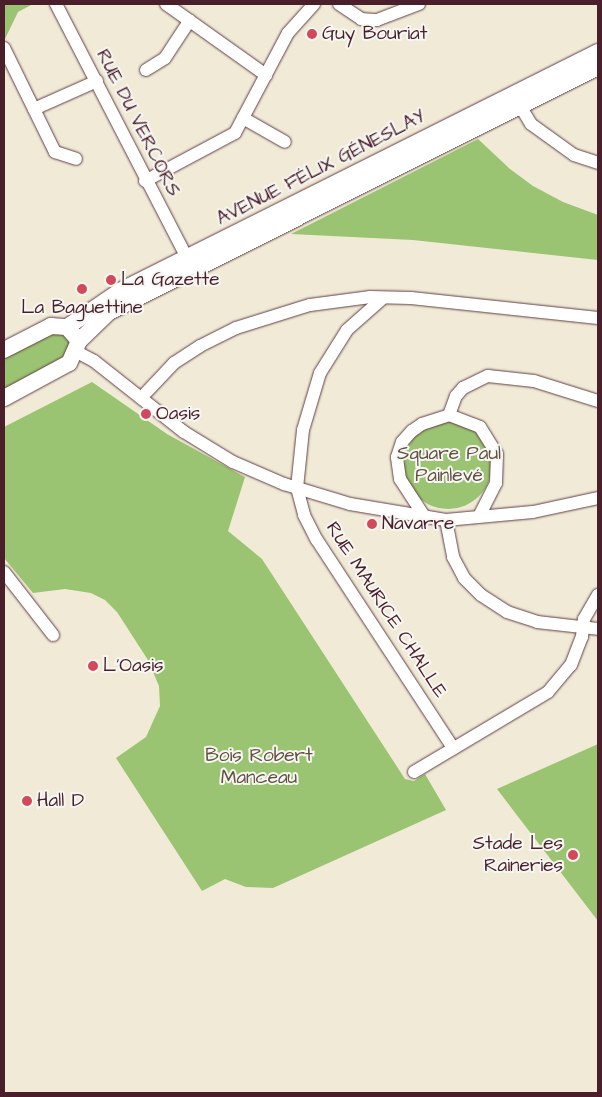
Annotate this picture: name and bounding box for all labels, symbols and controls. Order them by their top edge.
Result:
place label: Guy Bouriat [322,23,427,45]
marker: Guy Bouriat [306,28,318,40]
street label: RUE DU VERCORS [91,46,185,200]
street label: AVENUE FÉLIX GÉNESLAY [213,105,429,231]
place label: La Gazette [121,269,220,291]
marker: La Gazette [105,274,117,286]
marker: La Baguettine [76,283,88,295]
place label: La Baguettine [21,297,143,319]
place label: Oasis [156,403,200,425]
marker: Oasis [140,408,152,420]
park label: Square Paul Painlevé [397,443,501,487]
place label: Navarre [382,513,454,535]
street label: RUE MAURICE CHALLE [321,518,451,702]
marker: Navarre [366,518,378,530]
place label: L'Oasis [103,655,164,677]
marker: L'Oasis [87,660,99,672]
park label: Bois Robert Manceau [205,745,313,789]
place label: Hall D [37,790,84,812]
marker: Hall D [21,795,33,807]
place label: Stade Les Raineries [473,833,563,877]
marker: Stade Les Raineries [567,849,579,861]

